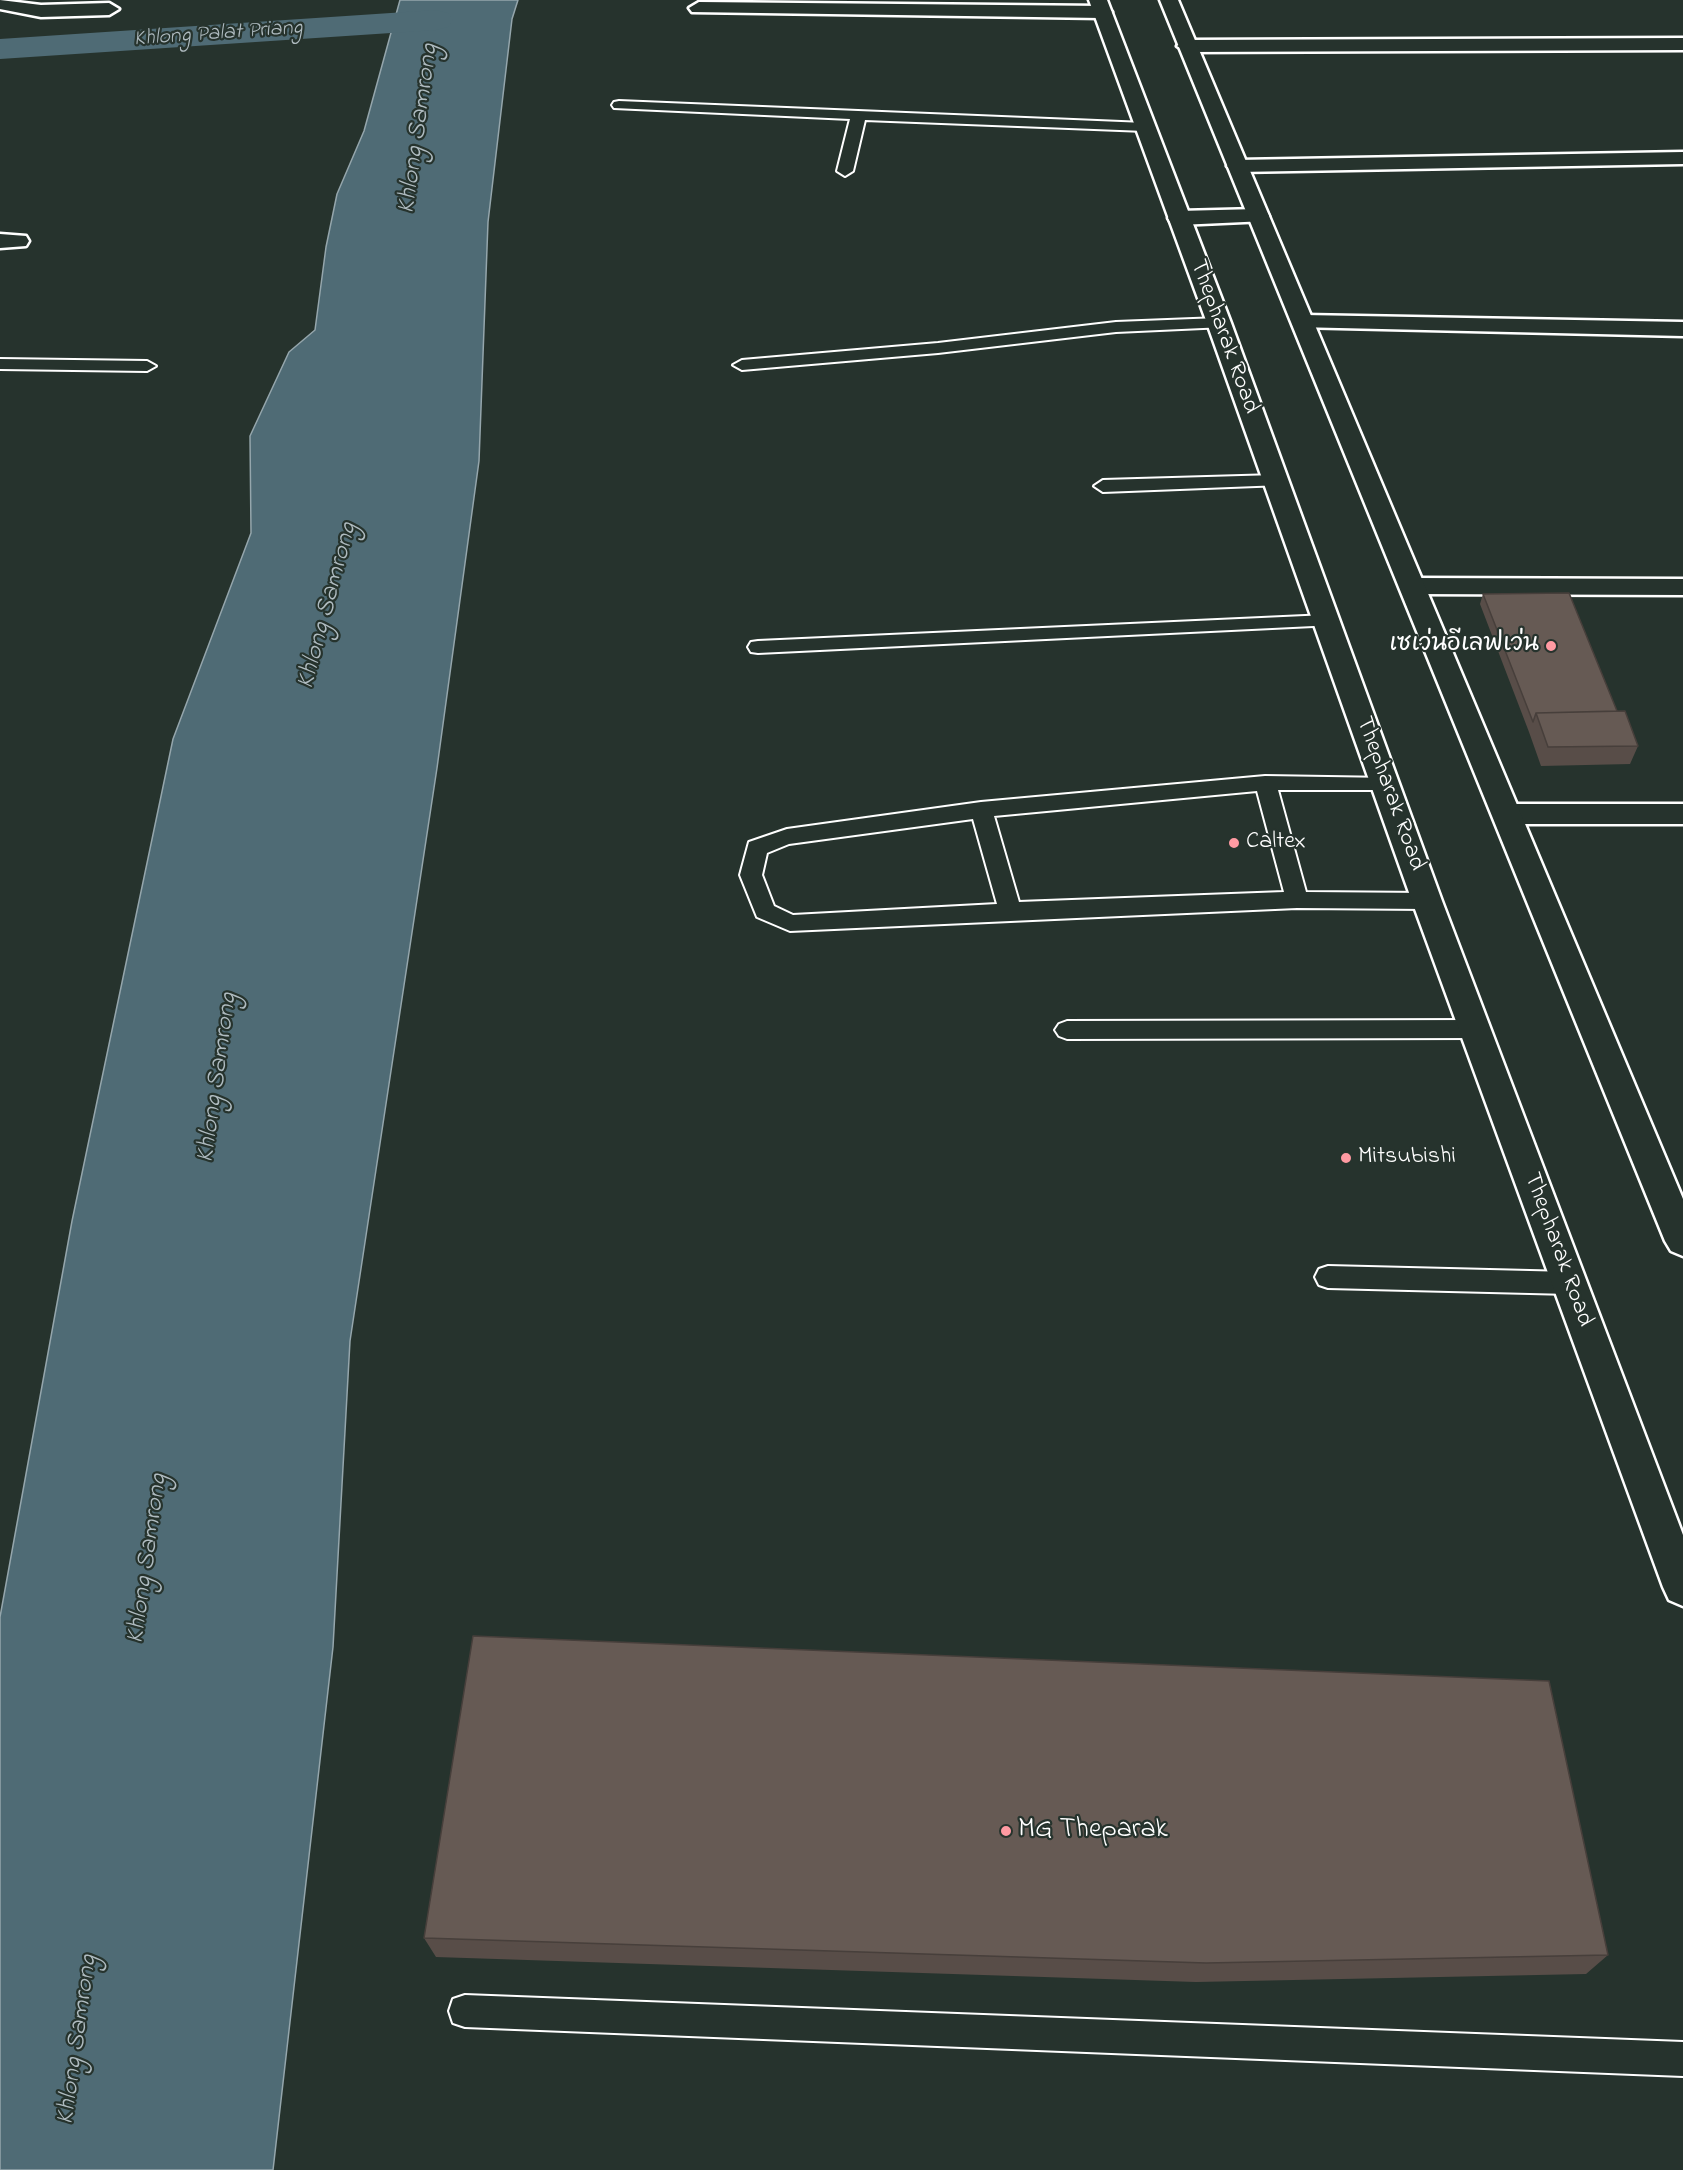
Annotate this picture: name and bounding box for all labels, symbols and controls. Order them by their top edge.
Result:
water label: Khlong Palat Priang [133,16,303,54]
water label: Khlong Samrong [393,42,447,216]
street label: Thepharak Road [1182,256,1264,418]
water label: Khlong Samrong [292,519,366,693]
place label: เซเว่นอีเลฟเว่น [1389,632,1539,660]
marker: เซเว่นอีเลฟเว่น [1544,639,1558,653]
street label: Thepharak Road [1348,713,1430,875]
place label: Caltex [1246,829,1306,857]
marker: Caltex [1227,836,1241,850]
water label: Khlong Samrong [192,991,246,1165]
place label: Mitsubishi [1358,1144,1456,1172]
marker: Mitsubishi [1339,1151,1353,1165]
street label: Thepharak Road [1516,1169,1598,1331]
water label: Khlong Samrong [122,1472,176,1646]
place label: MG Theparak [1018,1814,1168,1848]
marker: MG Theparak [999,1824,1013,1838]
water label: Khlong Samrong [52,1953,106,2127]

